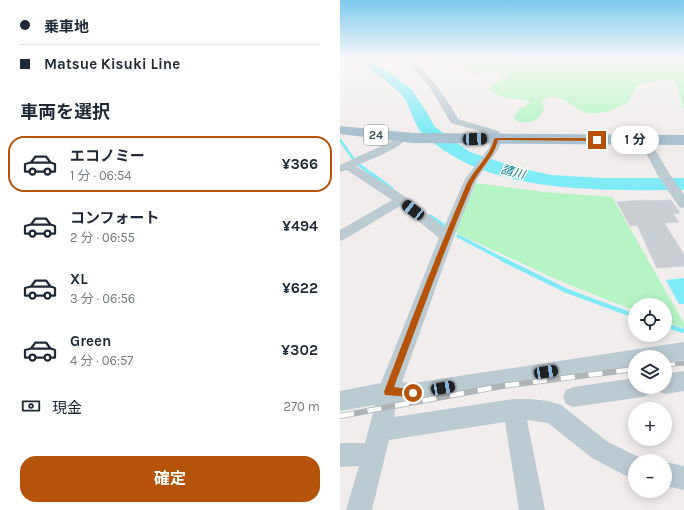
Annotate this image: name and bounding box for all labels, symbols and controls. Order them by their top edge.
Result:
text: 乗車地 [44,18,89,36]
text: Matsue Kisuki Line [44,55,180,73]
text: 車両を選択 [20,101,110,123]
road number: 24 [364,125,388,145]
callout: 1 分 [611,126,659,154]
route end [588,131,606,149]
text: 1 分 [625,132,645,147]
car [463,133,487,145]
icon: car [22,146,58,182]
text: エコノミー [70,147,145,165]
text: ¥366 [282,155,318,173]
water label: 請川 [500,162,528,182]
text: 1 分 · 06:54 [70,168,132,183]
car [400,198,426,222]
icon: car [22,208,58,244]
text: コンフォート [70,209,160,227]
text: ¥494 [282,217,318,235]
text: 2 分 · 06:55 [70,230,135,245]
icon: car [22,270,58,306]
text: XL [70,270,88,288]
text: ¥622 [282,279,318,297]
text: 3 分 · 06:56 [70,291,135,306]
map controls [628,298,672,498]
button: locate [628,298,672,342]
icon: car [22,332,58,368]
text: Green [70,332,111,350]
text: ¥302 [281,341,318,359]
button: layers [628,350,672,394]
text: 4 分 · 06:57 [70,353,133,368]
car [533,364,559,380]
car [430,380,456,396]
route start [404,384,422,402]
icon: cash [20,395,42,417]
text: 現金 [52,399,82,417]
text: 270 m [283,399,320,414]
button: + [628,402,672,446]
button: − [628,454,672,498]
button: 確定 [20,456,320,502]

